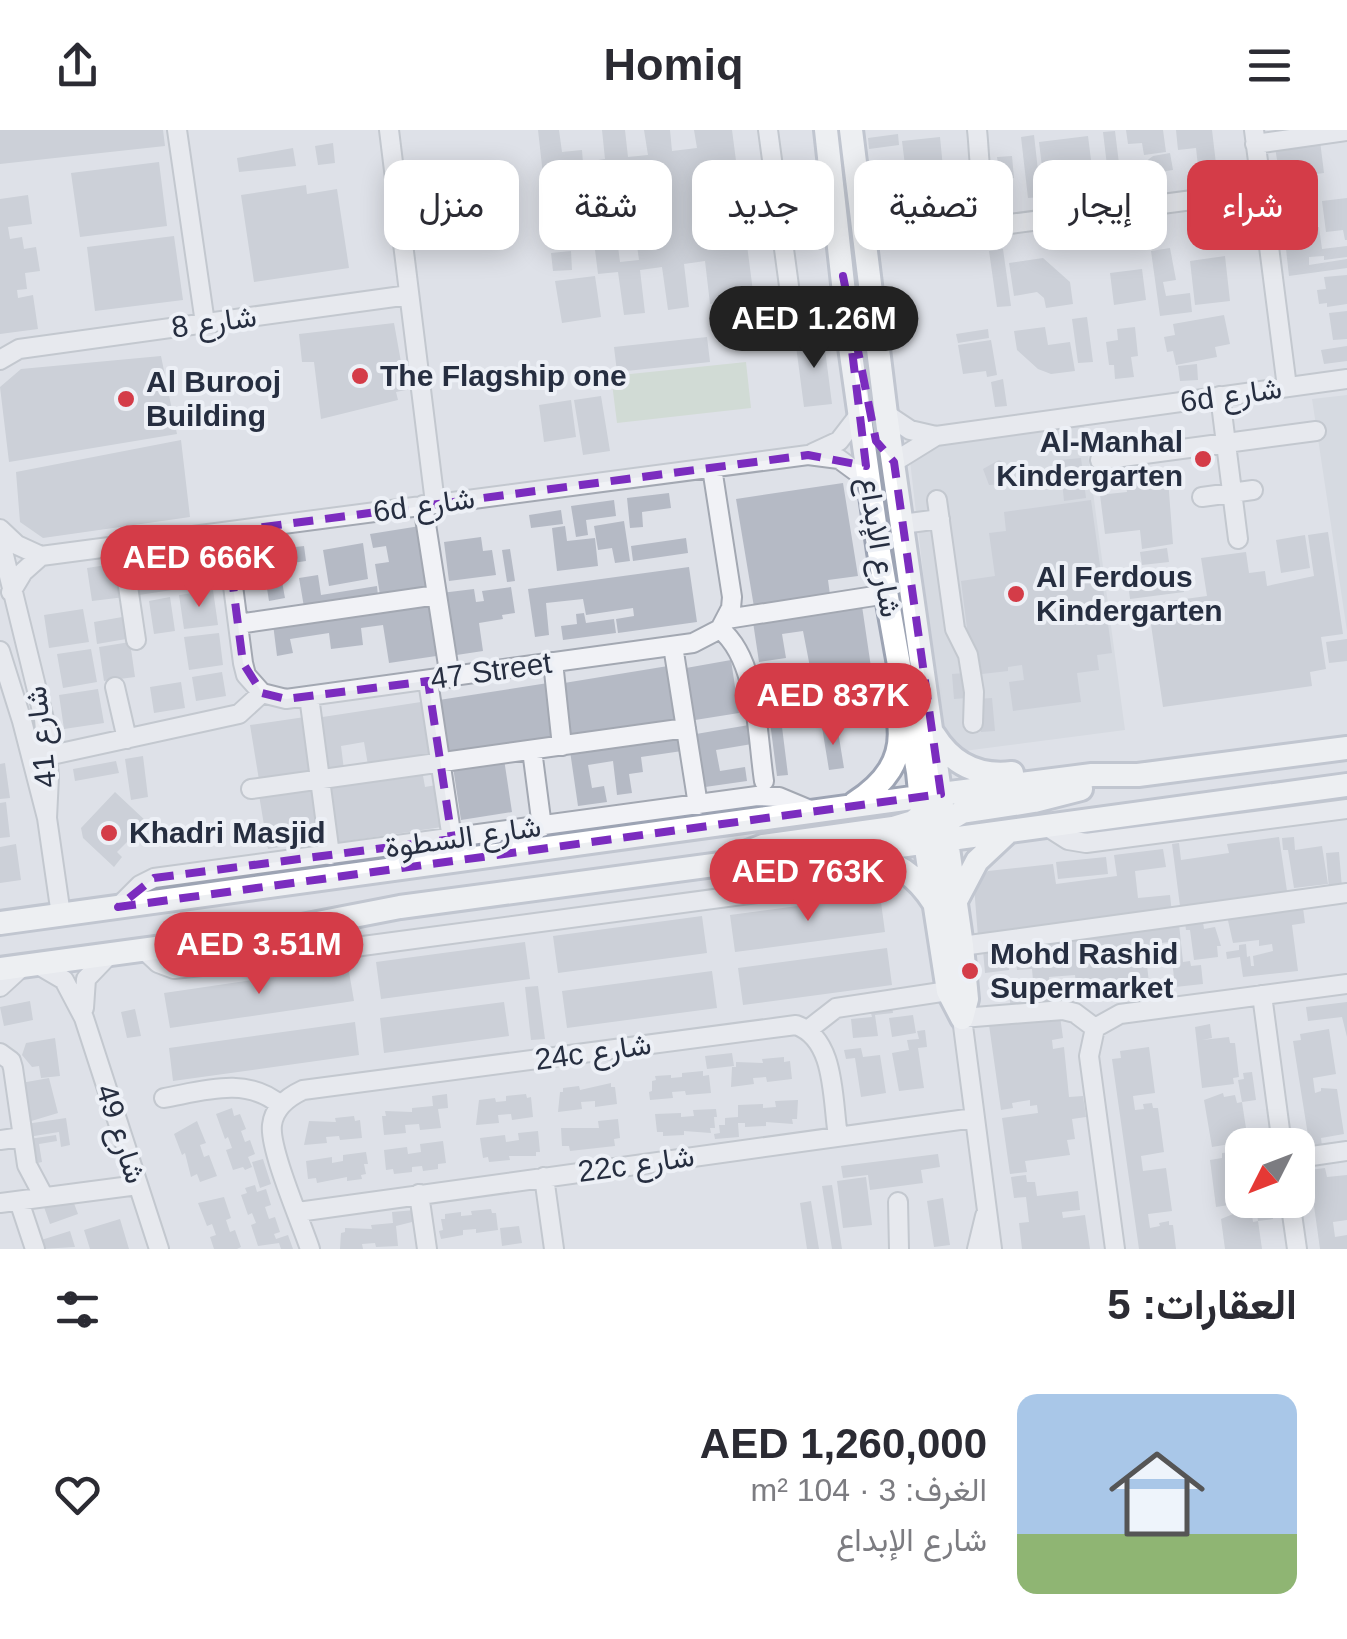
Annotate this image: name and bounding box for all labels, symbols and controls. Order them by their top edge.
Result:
icon: share [50,38,105,93]
icon: menu [1242,38,1297,93]
text: Homiq [604,39,744,90]
chip: منزل [384,160,519,250]
chip: شقة [539,160,672,250]
chip: جديد [692,160,834,250]
chip: تصفية [854,160,1013,250]
chip: إيجار [1033,160,1167,250]
chip: شراء [1187,160,1318,250]
pin: AED 1.26M [700,286,928,371]
street label: 8 شارع [169,299,259,348]
text: AED 1.26M [731,300,897,336]
place label: The Flagship one [380,359,627,392]
place label: Al Burooj Building [146,365,281,432]
marker: The Flagship one [349,365,371,387]
street label: 6d شارع [1178,371,1284,422]
marker: Al Burooj Building [115,388,137,410]
place label: Al-Manhal Kindergarten [996,425,1183,492]
marker: Al-Manhal Kindergarten [1192,448,1214,470]
street label: شارع الإبداع [849,474,908,620]
street label: 6d شارع [371,481,477,532]
pin: AED 666K [96,525,302,610]
text: AED 666K [123,539,275,575]
place label: Al Ferdous Kindergarten [1036,560,1223,627]
marker: Al Ferdous Kindergarten [1005,583,1027,605]
street label: 47 Street [428,646,554,695]
pin: AED 837K [730,663,936,748]
text: AED 837K [757,677,909,713]
street label: شارع 41 [19,684,66,790]
street label: شارع السطوة [383,809,544,868]
place label: Khadri Masjid [129,816,326,849]
marker: Khadri Masjid [98,822,120,844]
pin: AED 763K [705,839,911,924]
text: AED 763K [732,853,884,889]
pin: AED 3.51M [145,912,373,997]
text: AED 3.51M [176,926,342,962]
place label: Mohd Rashid Supermarket [990,937,1178,1004]
marker: Mohd Rashid Supermarket [959,960,981,982]
street label: 24c شارع [533,1027,654,1080]
street label: شارع 49 [86,1080,153,1189]
north arrow [1225,1128,1315,1218]
map controls [1225,1128,1315,1218]
street label: 22c شارع [576,1139,697,1192]
text: العقارات: 5 [1107,1281,1297,1328]
icon: filters [50,1282,105,1337]
text: AED 1,260,000 [700,1420,987,1467]
icon: home [1097,1434,1217,1554]
icon: heart [50,1467,105,1522]
text: الغرف: 3 · 104 m² [751,1472,987,1508]
text: شارع الإبداع [836,1522,987,1558]

